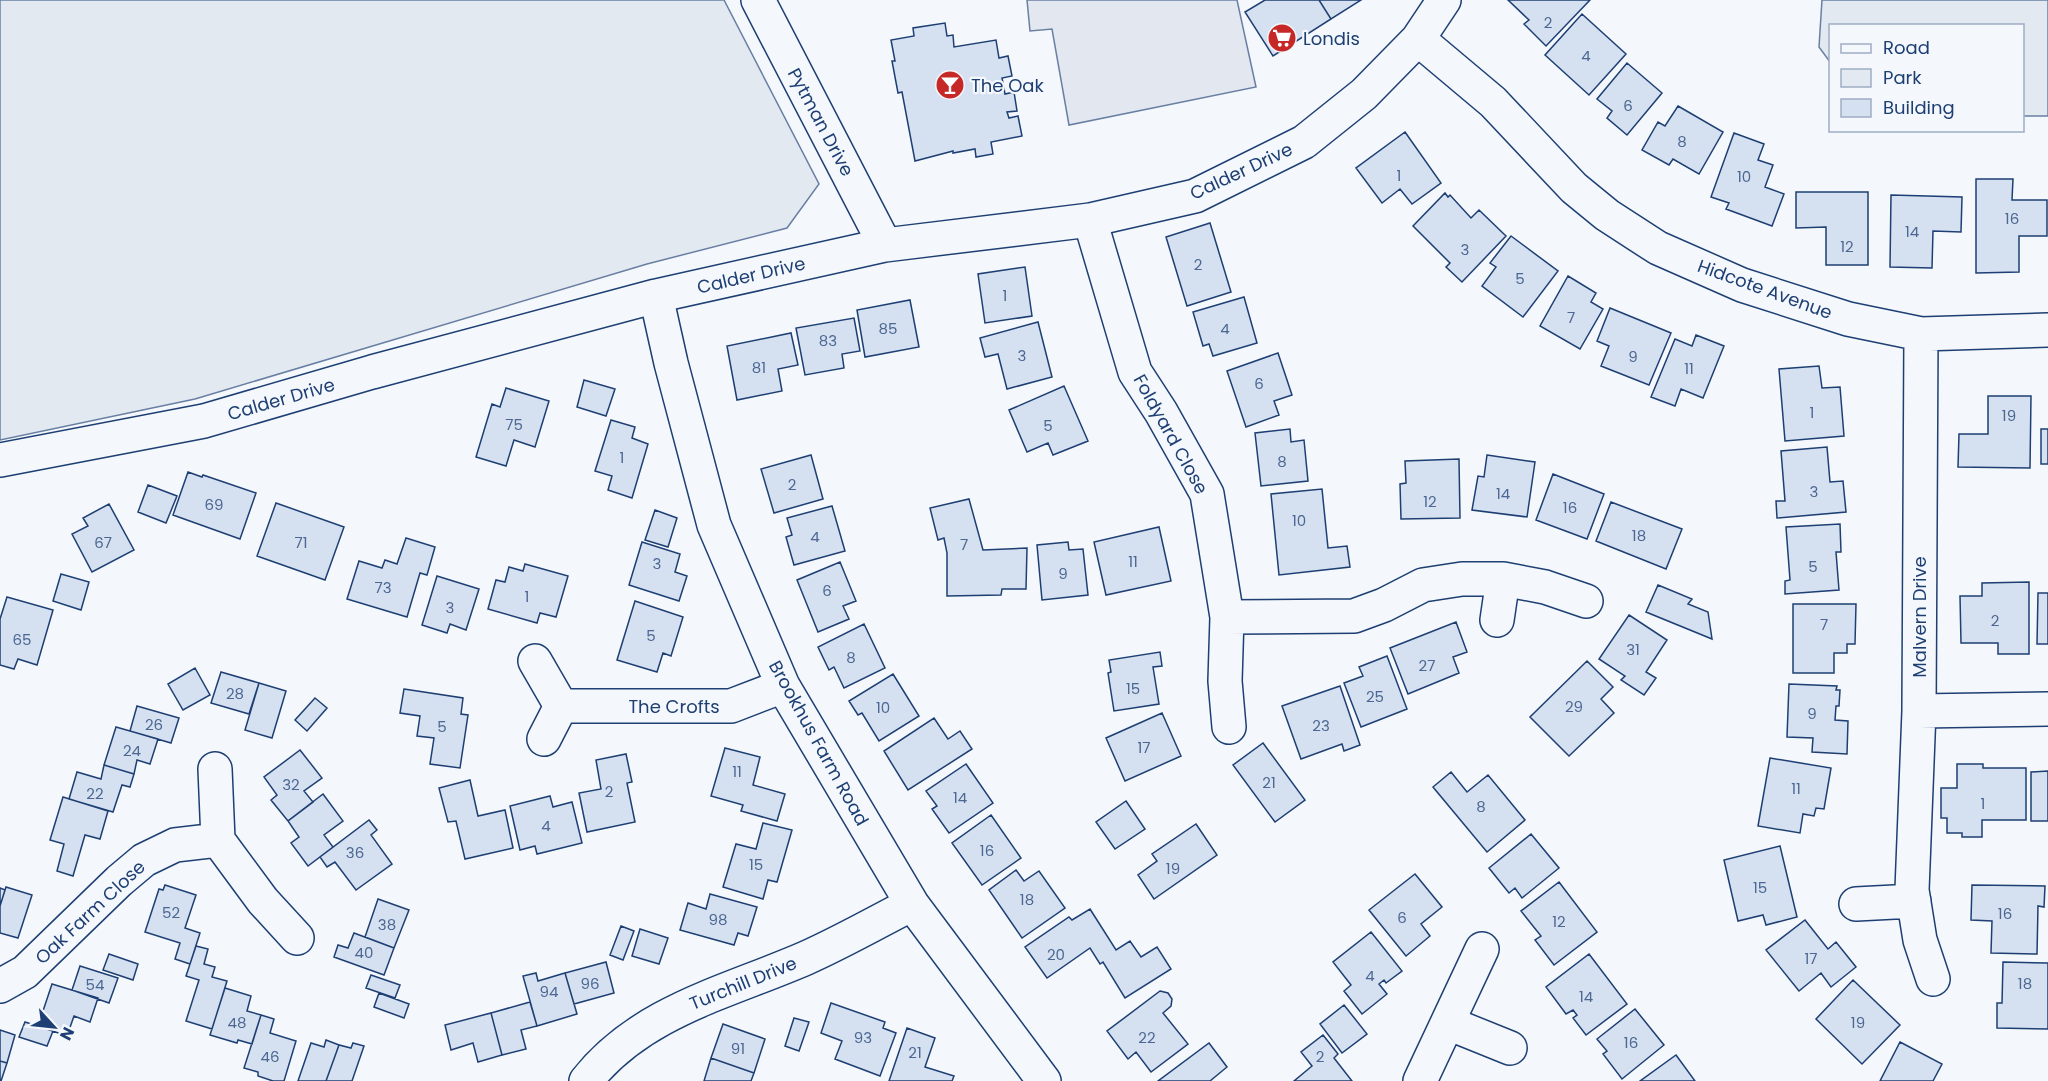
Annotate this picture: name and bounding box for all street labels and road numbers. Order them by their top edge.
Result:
street label: Pytman Drive [782,63,860,181]
street label: Calder Drive [1186,136,1296,206]
street label: Calder Drive [694,250,808,300]
street label: Hidcote Avenue [1694,253,1836,325]
street label: Foldyard Close [1128,370,1214,498]
street label: Calder Drive [224,372,338,426]
street label: Malvern Drive [1907,556,1932,678]
street label: Brookhus Farm Road [763,656,875,830]
street label: The Crofts [628,694,720,719]
street label: Oak Farm Close [30,854,150,970]
street label: Turchill Drive [686,950,800,1016]

